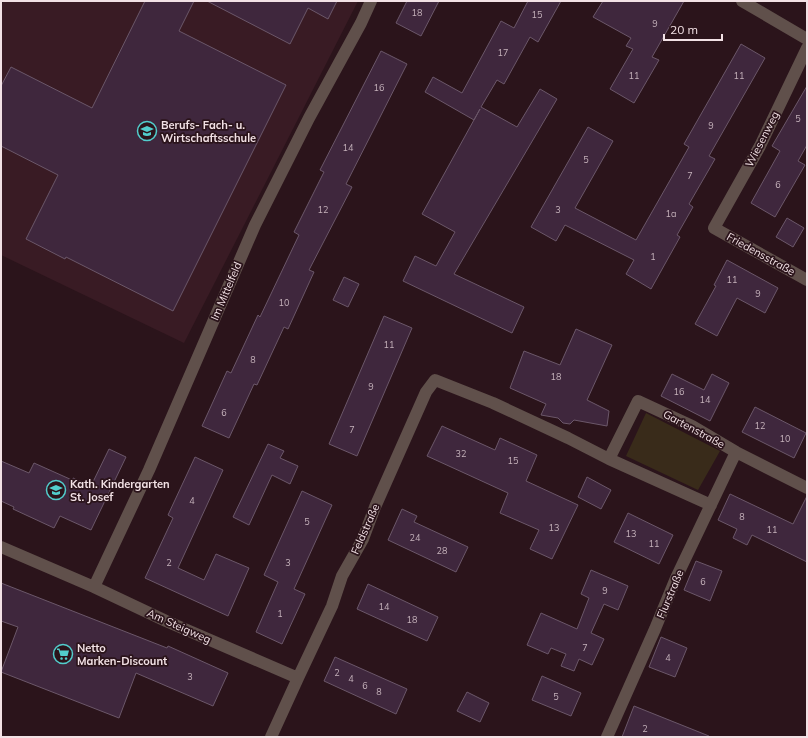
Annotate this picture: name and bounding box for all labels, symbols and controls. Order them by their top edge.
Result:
house number: 18 [412,7,422,18]
house number: 15 [532,9,543,20]
scale bar [664,16,722,42]
house number: 9 [652,18,658,29]
text: 20 m [670,22,698,37]
house number: 17 [498,47,508,58]
house number: 11 [629,70,639,81]
house number: 11 [734,70,744,81]
house number: 16 [374,82,384,93]
street label: Wiesenweg [742,109,782,169]
house number: 5 [795,113,801,124]
place label: Berufs- Fach- u. Wirtschaftsschule [161,118,256,145]
school or university icon: Berufs- Fach- u. Wirtschaftsschule [136,120,158,142]
house number: 9 [708,120,714,131]
house number: 14 [343,142,354,153]
house number: 5 [583,154,589,165]
house number: 7 [687,170,693,181]
house number: 6 [775,179,781,190]
house number: 12 [318,204,328,215]
house number: 3 [555,204,561,215]
house number: 1a [666,208,676,219]
street label: Friedensstraße [724,229,798,279]
house number: 1 [650,251,656,262]
street label: Im Mittelfeld [207,260,245,322]
house number: 11 [727,274,737,285]
house number: 9 [755,288,761,299]
house number: 10 [279,297,289,308]
house number: 11 [384,339,394,350]
house number: 8 [250,354,256,365]
house number: 18 [551,371,561,382]
house number: 9 [368,381,374,392]
house number: 16 [674,386,684,397]
house number: 14 [700,394,711,405]
house number: 6 [221,407,227,418]
street label: Gartenstraße [661,407,727,451]
house number: 12 [755,420,765,431]
house number: 7 [349,424,355,435]
house number: 10 [780,433,790,444]
house number: 32 [456,448,466,459]
house number: 15 [508,455,519,466]
place label: Kath. Kindergarten St. Josef [70,477,170,504]
school or university icon: Kath. Kindergarten St. Josef [45,479,67,501]
house number: 4 [189,495,195,506]
street label: Feldstraße [348,502,382,556]
house number: 8 [739,511,745,522]
house number: 5 [304,516,310,527]
house number: 13 [549,522,559,533]
house number: 11 [767,524,777,535]
house number: 13 [626,528,636,539]
house number: 24 [410,532,421,543]
house number: 11 [649,538,659,549]
house number: 28 [437,545,447,556]
house number: 2 [166,557,172,568]
house number: 3 [285,557,291,568]
street label: Flurstraße [653,567,687,621]
house number: 6 [700,576,706,587]
house number: 9 [602,585,608,596]
house number: 14 [379,601,390,612]
street label: Am Steigweg [145,606,213,646]
house number: 1 [277,608,283,619]
house number: 18 [407,614,417,625]
place label: Netto Marken-Discount [77,641,167,668]
house number: 7 [582,642,588,653]
supermarket icon: Netto Marken-Discount [52,643,74,665]
house number: 4 [665,652,671,663]
house number: 2 [334,667,340,678]
house number: 3 [187,671,193,682]
house number: 4 [348,673,354,684]
house number: 6 [362,680,368,691]
house number: 8 [376,686,382,697]
house number: 5 [553,691,559,702]
house number: 2 [642,723,648,734]

